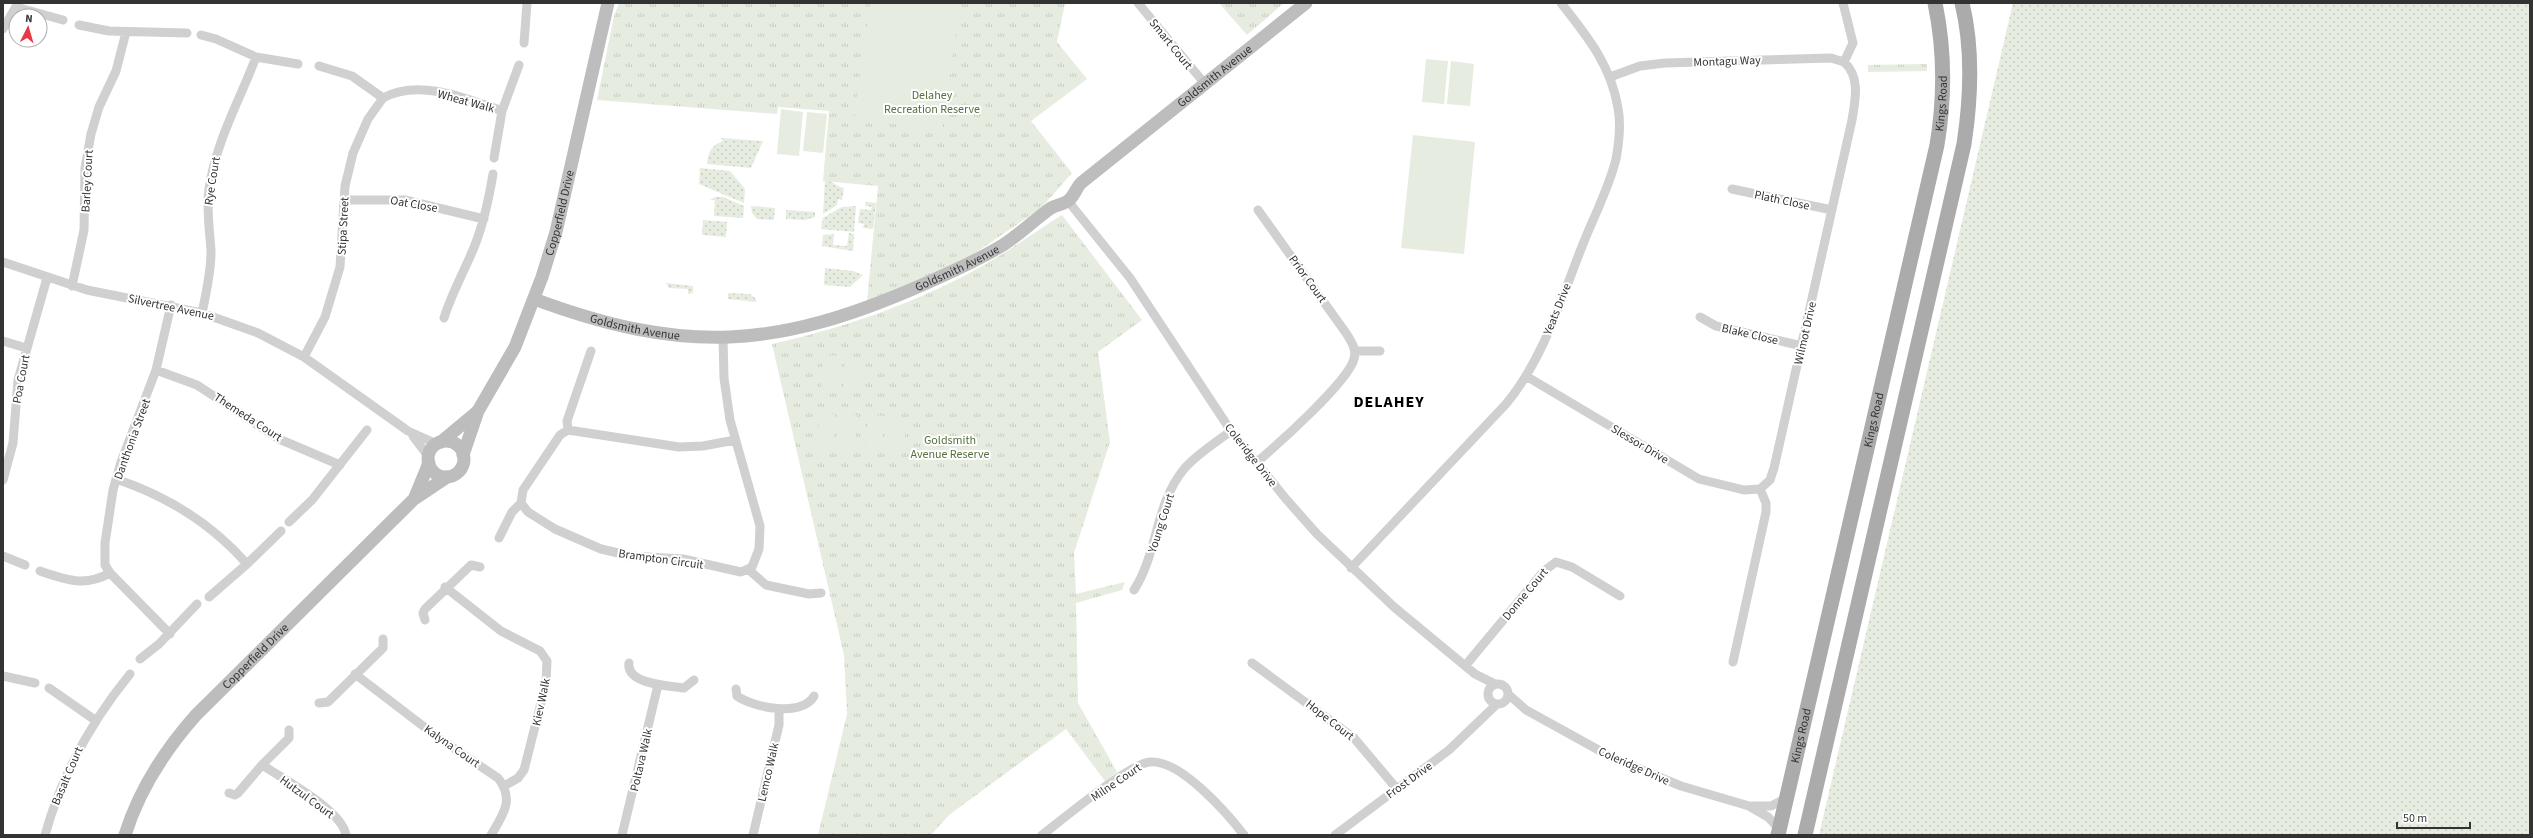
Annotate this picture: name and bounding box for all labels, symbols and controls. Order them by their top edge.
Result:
north arrow [8,8,48,48]
text: N [25,11,33,26]
street label: Smart Court [1145,15,1196,73]
street label: Goldsmith Avenue [1174,41,1256,112]
street label: Montagu Way [1693,52,1761,71]
street label: Kings Road [1931,75,1952,132]
street label: Wheat Walk [435,86,496,117]
park label: Delahey Recreation Reserve [884,87,980,118]
street label: Barley Court [77,149,98,213]
street label: Rye Court [200,156,225,207]
street label: Copperfield Drive [541,169,579,258]
street label: Plath Close [1753,186,1811,215]
street label: Oat Close [389,192,439,217]
street label: Stipa Street [333,197,354,256]
street label: Goldsmith Avenue [912,241,1003,296]
street label: Prior Court [1285,252,1331,307]
street label: Yeats Drive [1539,281,1576,338]
street label: Silvertree Avenue [126,290,215,325]
street label: Wilmot Drive [1790,300,1821,366]
street label: Goldsmith Avenue [588,310,681,345]
street label: Blake Close [1720,320,1780,349]
street label: Poa Court [8,353,35,405]
street label: Themeda Court [210,389,285,446]
district label: DELAHEY [1353,391,1425,413]
street label: Kings Road [1860,391,1889,449]
street label: Danthonia Street [110,396,155,482]
street label: Coleridge Drive [1220,420,1281,491]
street label: Slessor Drive [1608,421,1672,468]
park label: Goldsmith Avenue Reserve [910,432,990,463]
street label: Young Court [1144,491,1179,556]
street label: Brampton Circuit [617,545,705,574]
street label: Donne Court [1498,565,1552,624]
street label: Copperfield Drive [219,620,293,693]
street label: Kiev Walk [528,677,555,727]
street label: Hope Court [1302,696,1358,745]
street label: Kings Road [1787,707,1816,765]
street label: Kalyna Court [420,721,483,772]
street label: Poltava Walk [626,727,657,793]
street label: Lemco Walk [753,741,784,803]
street label: Coleridge Drive [1595,743,1672,790]
street label: Basalt Court [48,744,87,808]
street label: Frost Drive [1383,758,1436,803]
street label: Milne Court [1088,759,1145,806]
street label: Hutzul Court [276,772,337,823]
scale bar [2397,804,2470,830]
text: 50 m [2403,810,2427,827]

